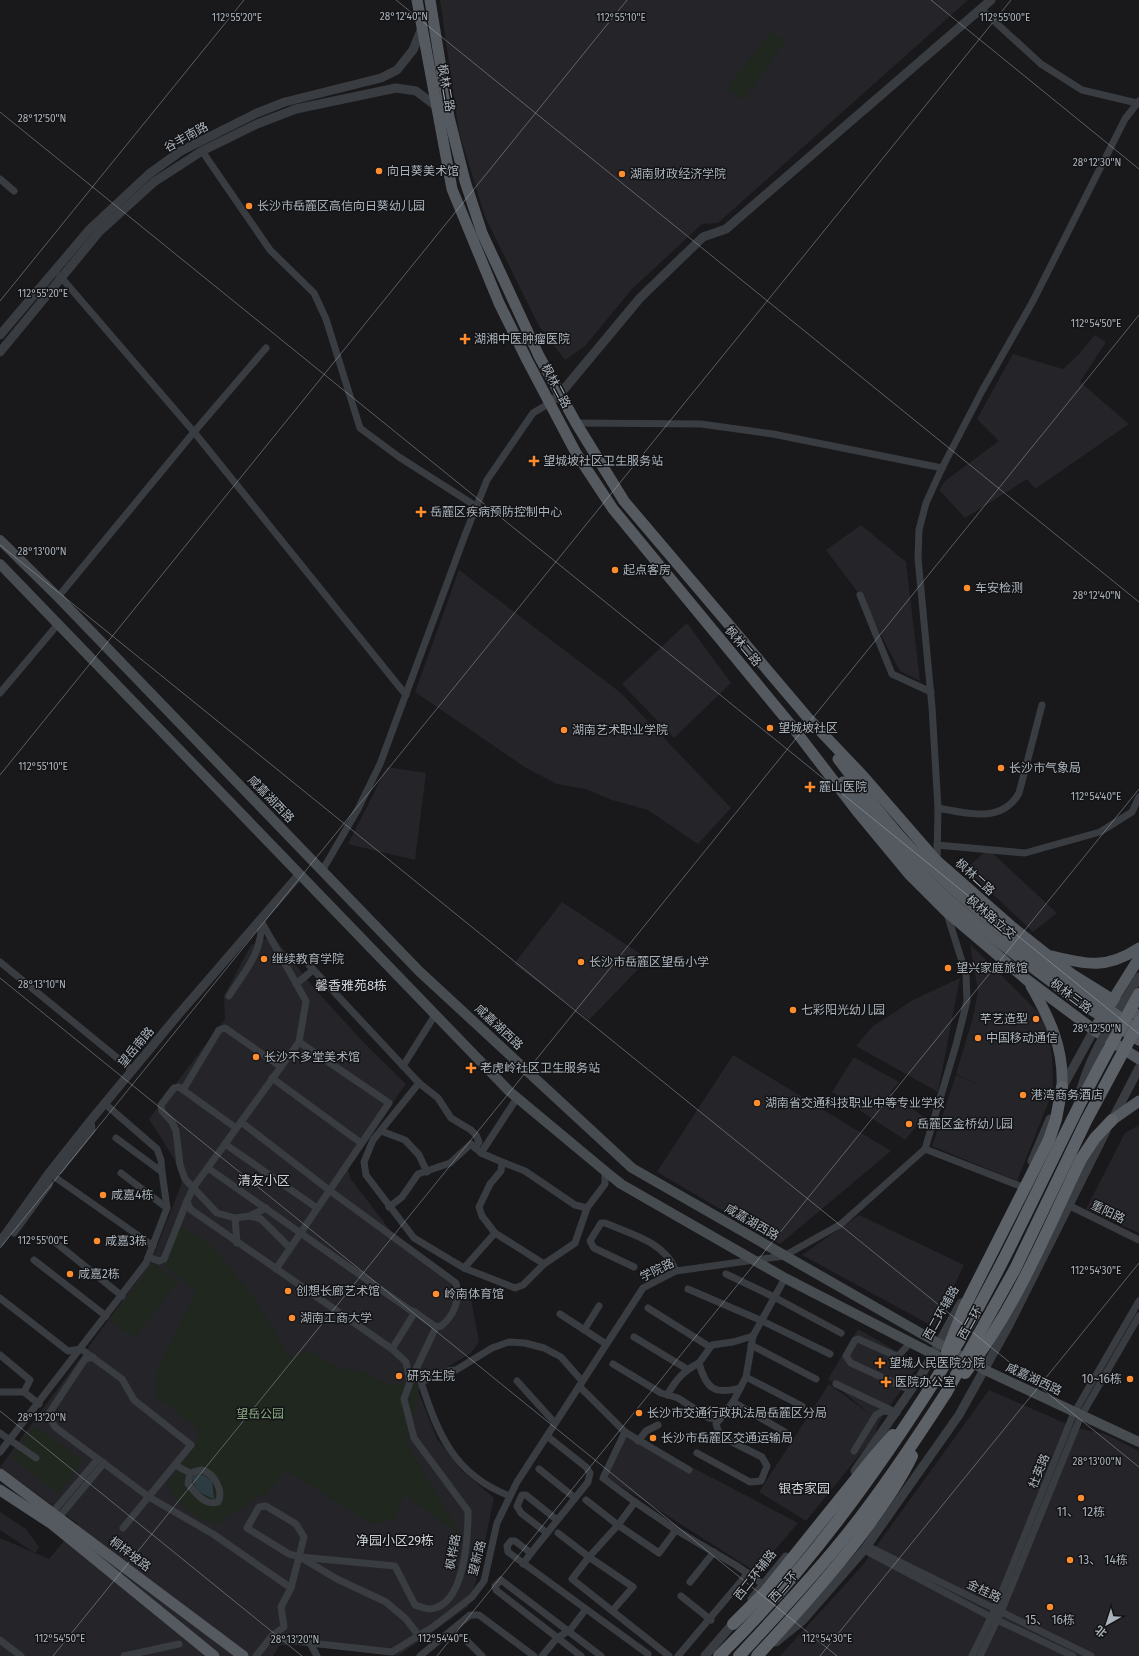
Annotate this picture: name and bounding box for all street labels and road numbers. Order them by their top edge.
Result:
street label: 枫林二路 [435,63,457,113]
street label: 谷丰南路 [162,119,210,155]
street label: 枫林二路 [539,362,573,410]
street label: 枫林二路 [722,623,764,669]
street label: 咸嘉湖西路 [245,773,297,825]
street label: 枫林二路 [952,856,998,898]
street label: 枫林路立交 [964,892,1018,942]
street label: 枫林三路 [1048,976,1094,1016]
street label: 咸嘉湖西路 [472,1001,526,1053]
street label: 望岳南路 [115,1024,157,1070]
street label: 重阳路 [1089,1198,1127,1226]
street label: 咸嘉湖西路 [723,1201,781,1243]
street label: 学院路 [638,1256,676,1284]
street label: 西二环辅路 [920,1283,962,1343]
street label: 西二环 [955,1304,985,1342]
street label: 咸嘉湖西路 [1004,1360,1064,1398]
street label: 杜英路 [1026,1452,1052,1490]
street label: 枫桦路 [443,1533,463,1571]
street label: 桐梓坡路 [107,1534,153,1574]
street label: 望新路 [466,1539,488,1577]
street label: 西二环辅路 [731,1547,779,1603]
street label: 西二环 [766,1569,800,1605]
street label: 金桂路 [965,1577,1003,1605]

